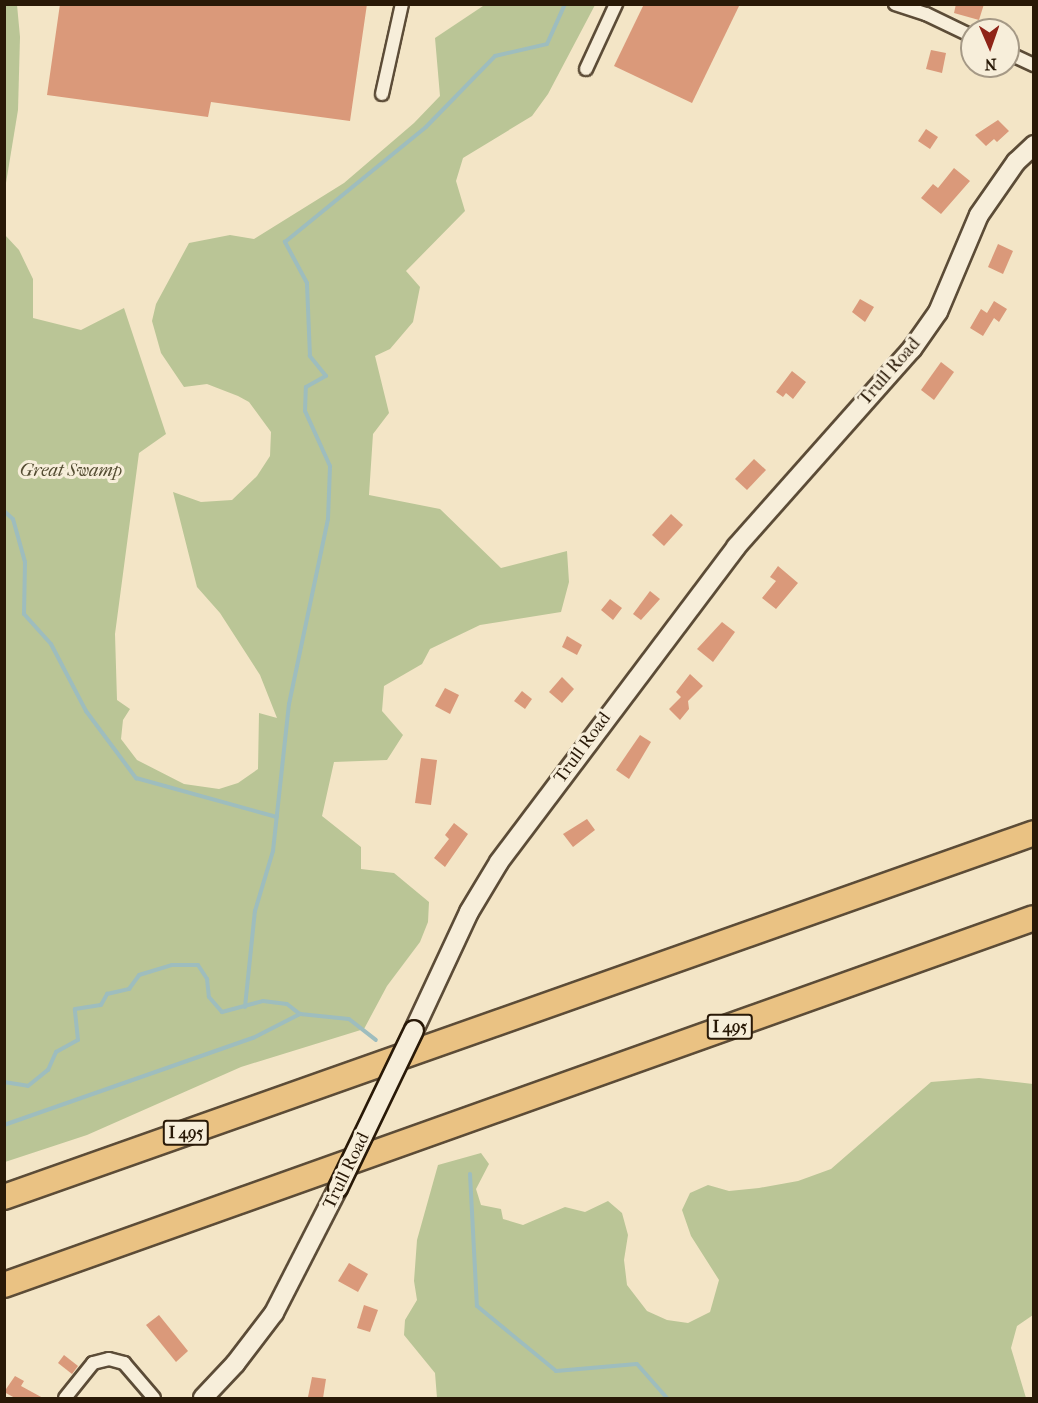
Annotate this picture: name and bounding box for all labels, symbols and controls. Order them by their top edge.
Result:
north arrow [960,18,1020,78]
text: N [984,55,997,74]
street label: Trull Road [855,334,925,410]
park label: Great Swamp [20,460,122,482]
street label: Trull Road [550,708,616,788]
road number: I 495 [706,1014,754,1040]
road number: I 495 [162,1120,210,1146]
street label: Trull Road [319,1129,375,1213]

